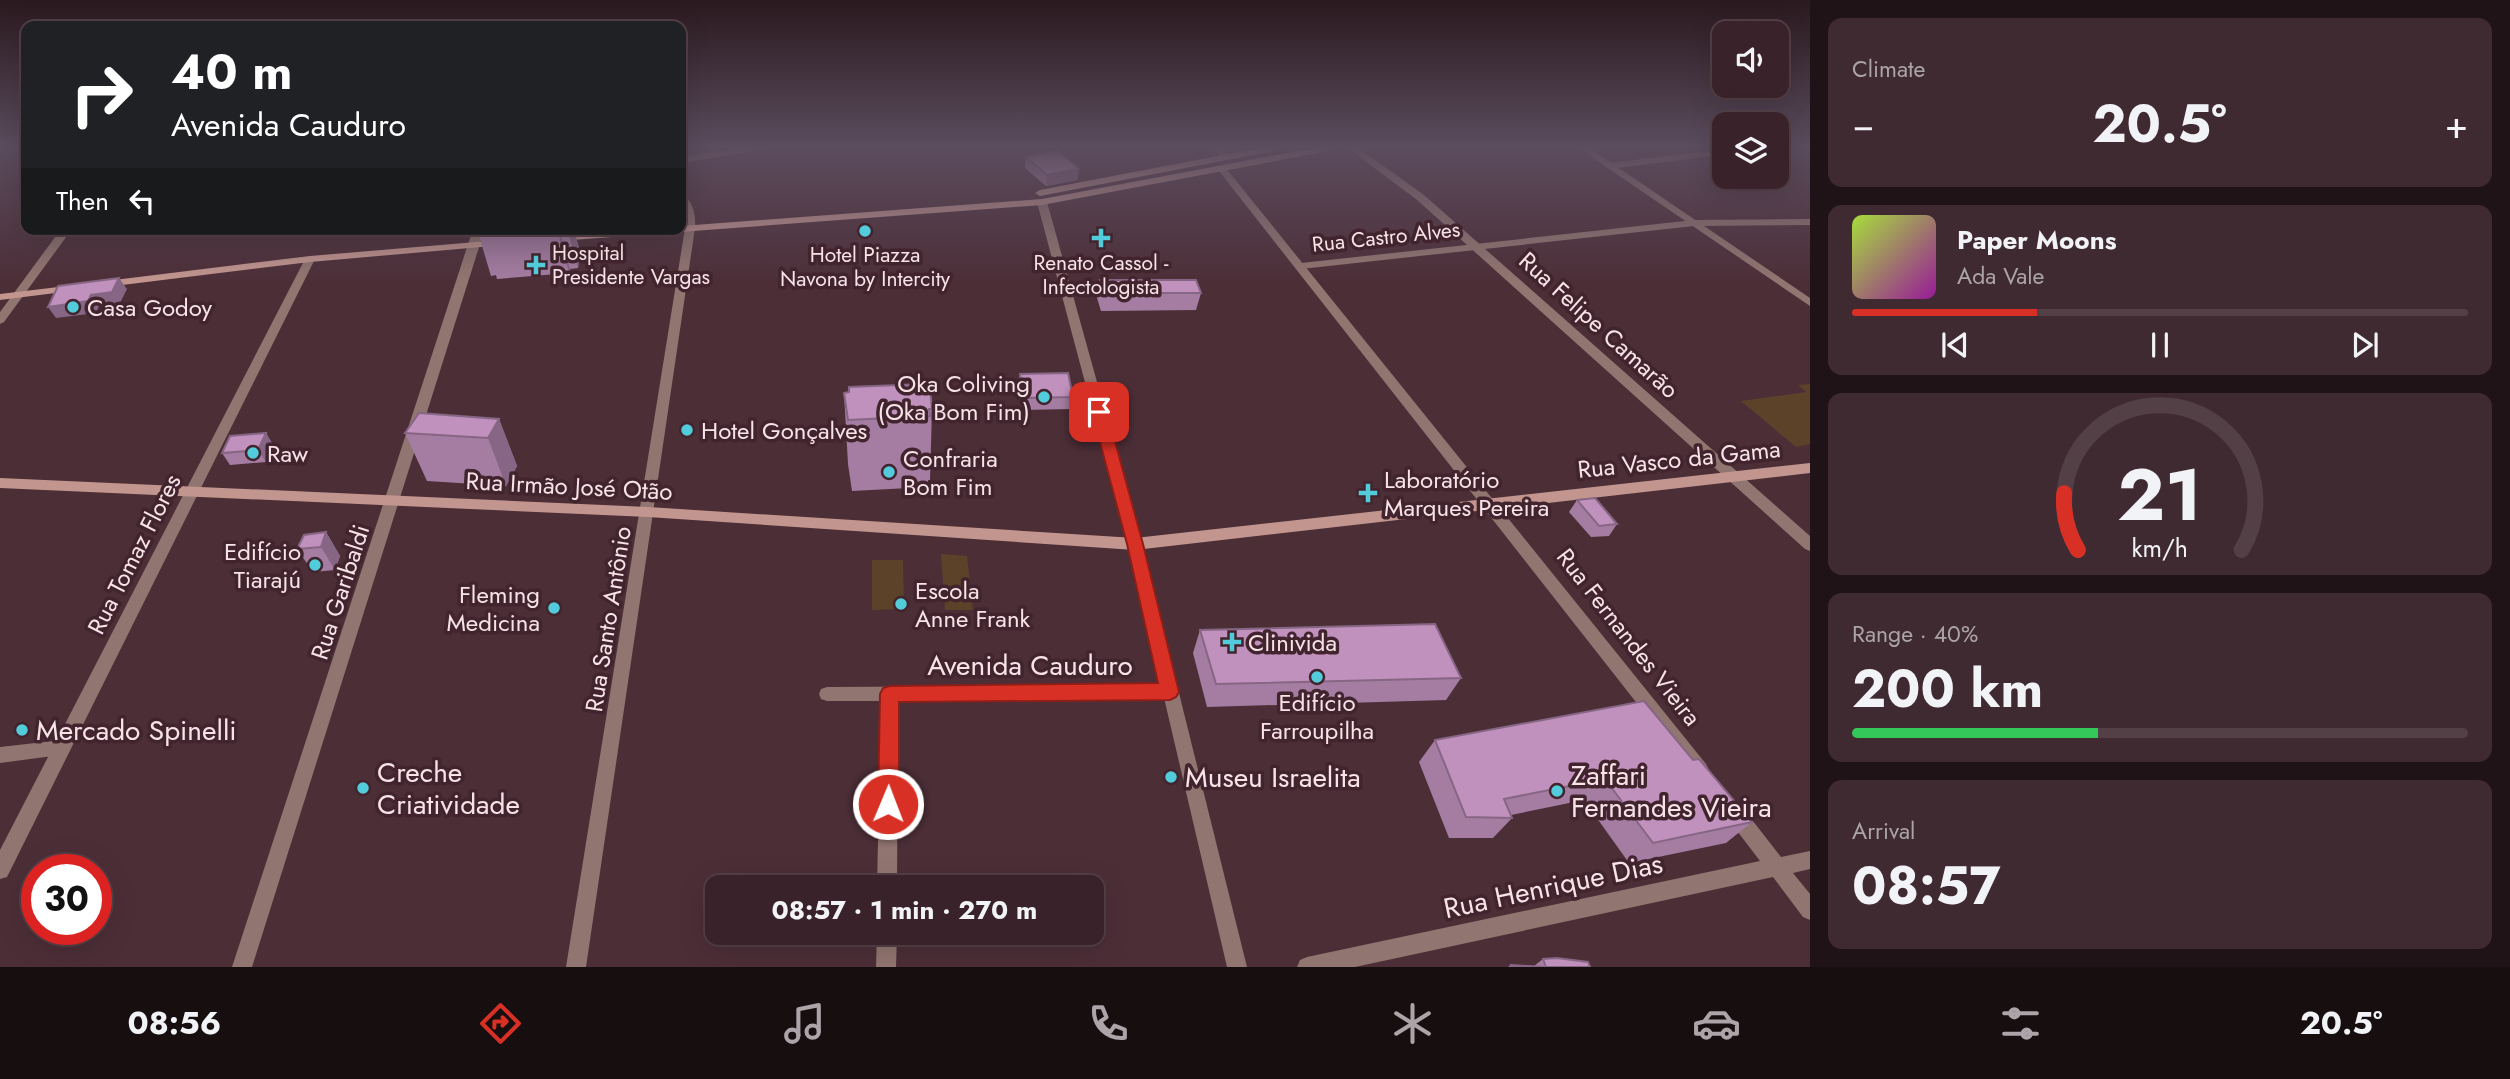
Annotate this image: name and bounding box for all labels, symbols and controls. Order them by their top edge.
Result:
map controls [1712,21,1789,189]
button: sound [1712,21,1789,98]
text: 40 m [171,37,293,107]
icon: right [56,49,147,140]
text: Climate [1852,52,1925,86]
text: 20.5° [2092,86,2227,162]
text: − [1852,97,1874,152]
text: + [2445,97,2468,152]
text: Avenida Cauduro [171,102,406,148]
button: layers [1712,112,1789,189]
text: Then [56,182,109,220]
icon: left [123,182,161,220]
street label: Rua Castro Alves [1310,214,1462,260]
text: Paper Moons [1957,221,2117,259]
marker: Hotel Piazza Navona by Intercity [857,223,873,239]
marker: Renato Cassol - Infectologista [1091,228,1111,248]
place label: Hospital Presidente Vargas [552,238,710,292]
place label: Hotel Piazza Navona by Intercity [780,240,951,294]
street label: Rua Felipe Camarão [1511,244,1687,406]
place label: Renato Cassol - Infectologista [1034,248,1169,302]
marker: Hospital Presidente Vargas [526,255,546,275]
text: Ada Vale [1957,259,2044,293]
place label: Casa Godoy [87,290,213,325]
marker: Casa Godoy [65,299,81,315]
icon: previous [1936,326,1974,364]
icon: pause [2141,326,2179,364]
icon: next [2346,326,2384,364]
place label: Oka Coliving (Oka Bom Fim) [877,366,1030,429]
pin [1069,382,1129,442]
marker: Oka Coliving (Oka Bom Fim) [1036,389,1052,405]
icon: arrive [1080,393,1118,431]
place label: Hotel Gonçalves [701,413,867,448]
marker: Hotel Gonçalves [679,422,695,438]
street label: Rua Vasco da Gama [1576,431,1782,487]
place label: Raw [267,436,309,471]
place label: Confraria Bom Fim [903,441,998,504]
text: 21 [2118,442,2202,547]
marker: Raw [245,445,261,461]
place label: Laboratório Marques Pereira [1384,462,1549,525]
street label: Rua Irmão José Otão [465,463,673,509]
marker: Confraria Bom Fim [881,464,897,480]
street label: Rua Tomaz Flores [79,468,189,640]
marker: Laboratório Marques Pereira [1358,483,1378,503]
street label: Rua Garibaldi [302,520,378,664]
street label: Rua Santo Antônio [576,524,640,714]
text: km/h [2132,529,2188,565]
place label: Edifício Tiarajú [224,534,301,597]
street label: Rua Fernandes Vieira [1548,541,1710,733]
marker: Edifício Tiarajú [307,557,323,573]
place label: Escola Anne Frank [915,573,1030,636]
place label: Fleming Medicina [446,577,540,640]
marker: Escola Anne Frank [893,596,909,612]
marker: Fleming Medicina [546,600,562,616]
text: Range · 40% [1852,617,1978,651]
place label: Clinivida [1248,625,1337,660]
marker: Clinivida [1222,632,1242,652]
street label: Avenida Cauduro [927,645,1133,686]
text: 200 km [1852,651,2043,727]
marker: Edifício Farroupilha [1309,669,1325,685]
place label: Edifício Farroupilha [1260,685,1374,748]
place label: Mercado Spinelli [36,710,237,751]
marker: Mercado Spinelli [14,722,30,738]
place label: Creche Criatividade [377,752,520,825]
place label: Zaffari Fernandes Vieira [1571,755,1772,828]
place label: Museu Israelita [1185,757,1361,798]
position arrow [851,767,925,841]
marker: Museu Israelita [1163,769,1179,785]
marker: Creche Criatividade [355,780,371,796]
marker: Zaffari Fernandes Vieira [1549,783,1565,799]
text: Arrival [1852,814,1915,848]
street label: Rua Henrique Dias [1440,843,1666,929]
text: 08:57 [1852,848,2001,924]
speed limit sign: 30 [21,854,112,945]
text: 08:57 · 1 min · 270 m [772,891,1037,929]
icon: directions [476,999,525,1048]
icon: music [780,999,829,1048]
icon: phone [1084,999,1133,1048]
icon: climate [1388,999,1437,1048]
icon: car [1692,999,1741,1048]
icon: filters [1996,999,2045,1048]
text: 08:56 [127,1000,221,1046]
text: 20.5° [2300,1000,2383,1046]

